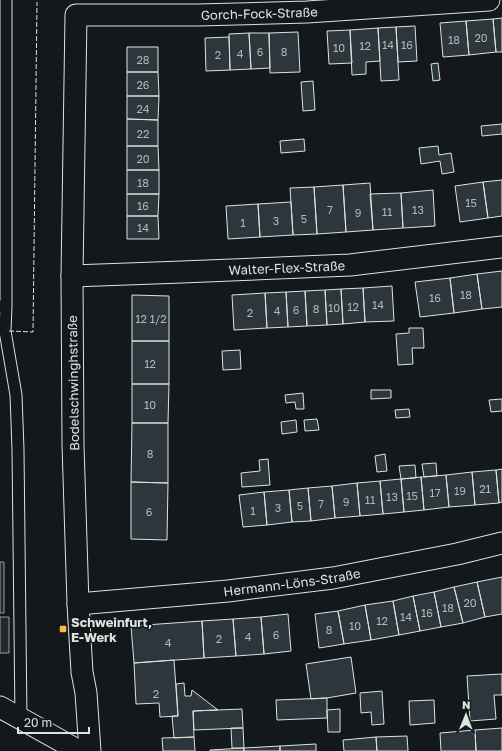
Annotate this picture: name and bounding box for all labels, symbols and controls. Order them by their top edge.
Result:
street label: Gorch-Fock-Straße [201,3,318,23]
house number: 20 [474,31,488,44]
house number: 18 [448,33,460,46]
house number: 14 [382,38,394,51]
house number: 16 [401,38,413,51]
house number: 12 [359,39,371,52]
house number: 10 [333,41,345,54]
house number: 6 [257,45,264,58]
house number: 8 [281,45,288,58]
house number: 4 [237,47,244,60]
house number: 2 [215,48,221,61]
house number: 28 [136,53,150,66]
house number: 26 [136,78,150,91]
house number: 24 [136,102,150,115]
house number: 22 [137,127,149,140]
house number: 20 [136,152,150,165]
house number: 18 [137,176,149,189]
house number: 15 [465,196,477,209]
house number: 16 [137,199,149,212]
house number: 7 [327,203,333,216]
house number: 13 [412,203,424,216]
house number: 11 [382,205,392,218]
house number: 9 [355,206,361,219]
house number: 5 [301,212,307,225]
house number: 3 [273,214,279,227]
house number: 1 [240,216,246,229]
house number: 14 [137,221,149,234]
street label: Walter-Flex-Straße [228,257,345,278]
house number: 18 [460,288,472,301]
house number: 16 [429,291,441,304]
house number: 14 [372,298,384,311]
house number: 12 [347,300,359,313]
house number: 10 [328,301,340,314]
house number: 8 [313,302,320,315]
house number: 6 [293,303,300,316]
house number: 4 [274,304,281,317]
house number: 2 [247,306,253,319]
house number: 12 1/2 [135,312,167,325]
street label: Bodelschwinghstraße [64,315,82,451]
house number: 12 [144,357,156,370]
house number: 10 [144,398,156,411]
house number: 8 [147,447,154,460]
house number: 21 [479,482,491,495]
house number: 19 [454,484,466,497]
house number: 17 [429,486,441,499]
house number: 15 [406,489,418,502]
house number: 13 [386,490,398,503]
house number: 11 [365,493,375,506]
house number: 9 [343,495,349,508]
house number: 7 [318,497,324,510]
house number: 5 [297,499,303,512]
house number: 3 [275,501,281,514]
house number: 1 [250,504,256,517]
house number: 6 [146,505,153,518]
street label: Hermann-Löns-Straße [223,565,362,599]
house number: 20 [463,596,477,609]
house number: 18 [442,601,454,614]
house number: 16 [421,606,433,619]
house number: 14 [400,610,412,623]
place label: Schweinfurt, E-Werk [71,614,152,645]
house number: 12 [376,614,388,627]
house number: 10 [349,619,361,632]
house number: 8 [326,623,333,636]
marker: Schweinfurt, E-Werk [58,624,68,634]
house number: 6 [273,628,280,641]
house number: 4 [245,630,252,643]
house number: 2 [216,632,222,645]
house number: 4 [165,636,172,649]
house number: 2 [153,687,159,700]
north arrow [446,695,486,735]
text: N [462,698,470,711]
scale bar [18,709,89,735]
text: 20 m [24,715,52,730]

